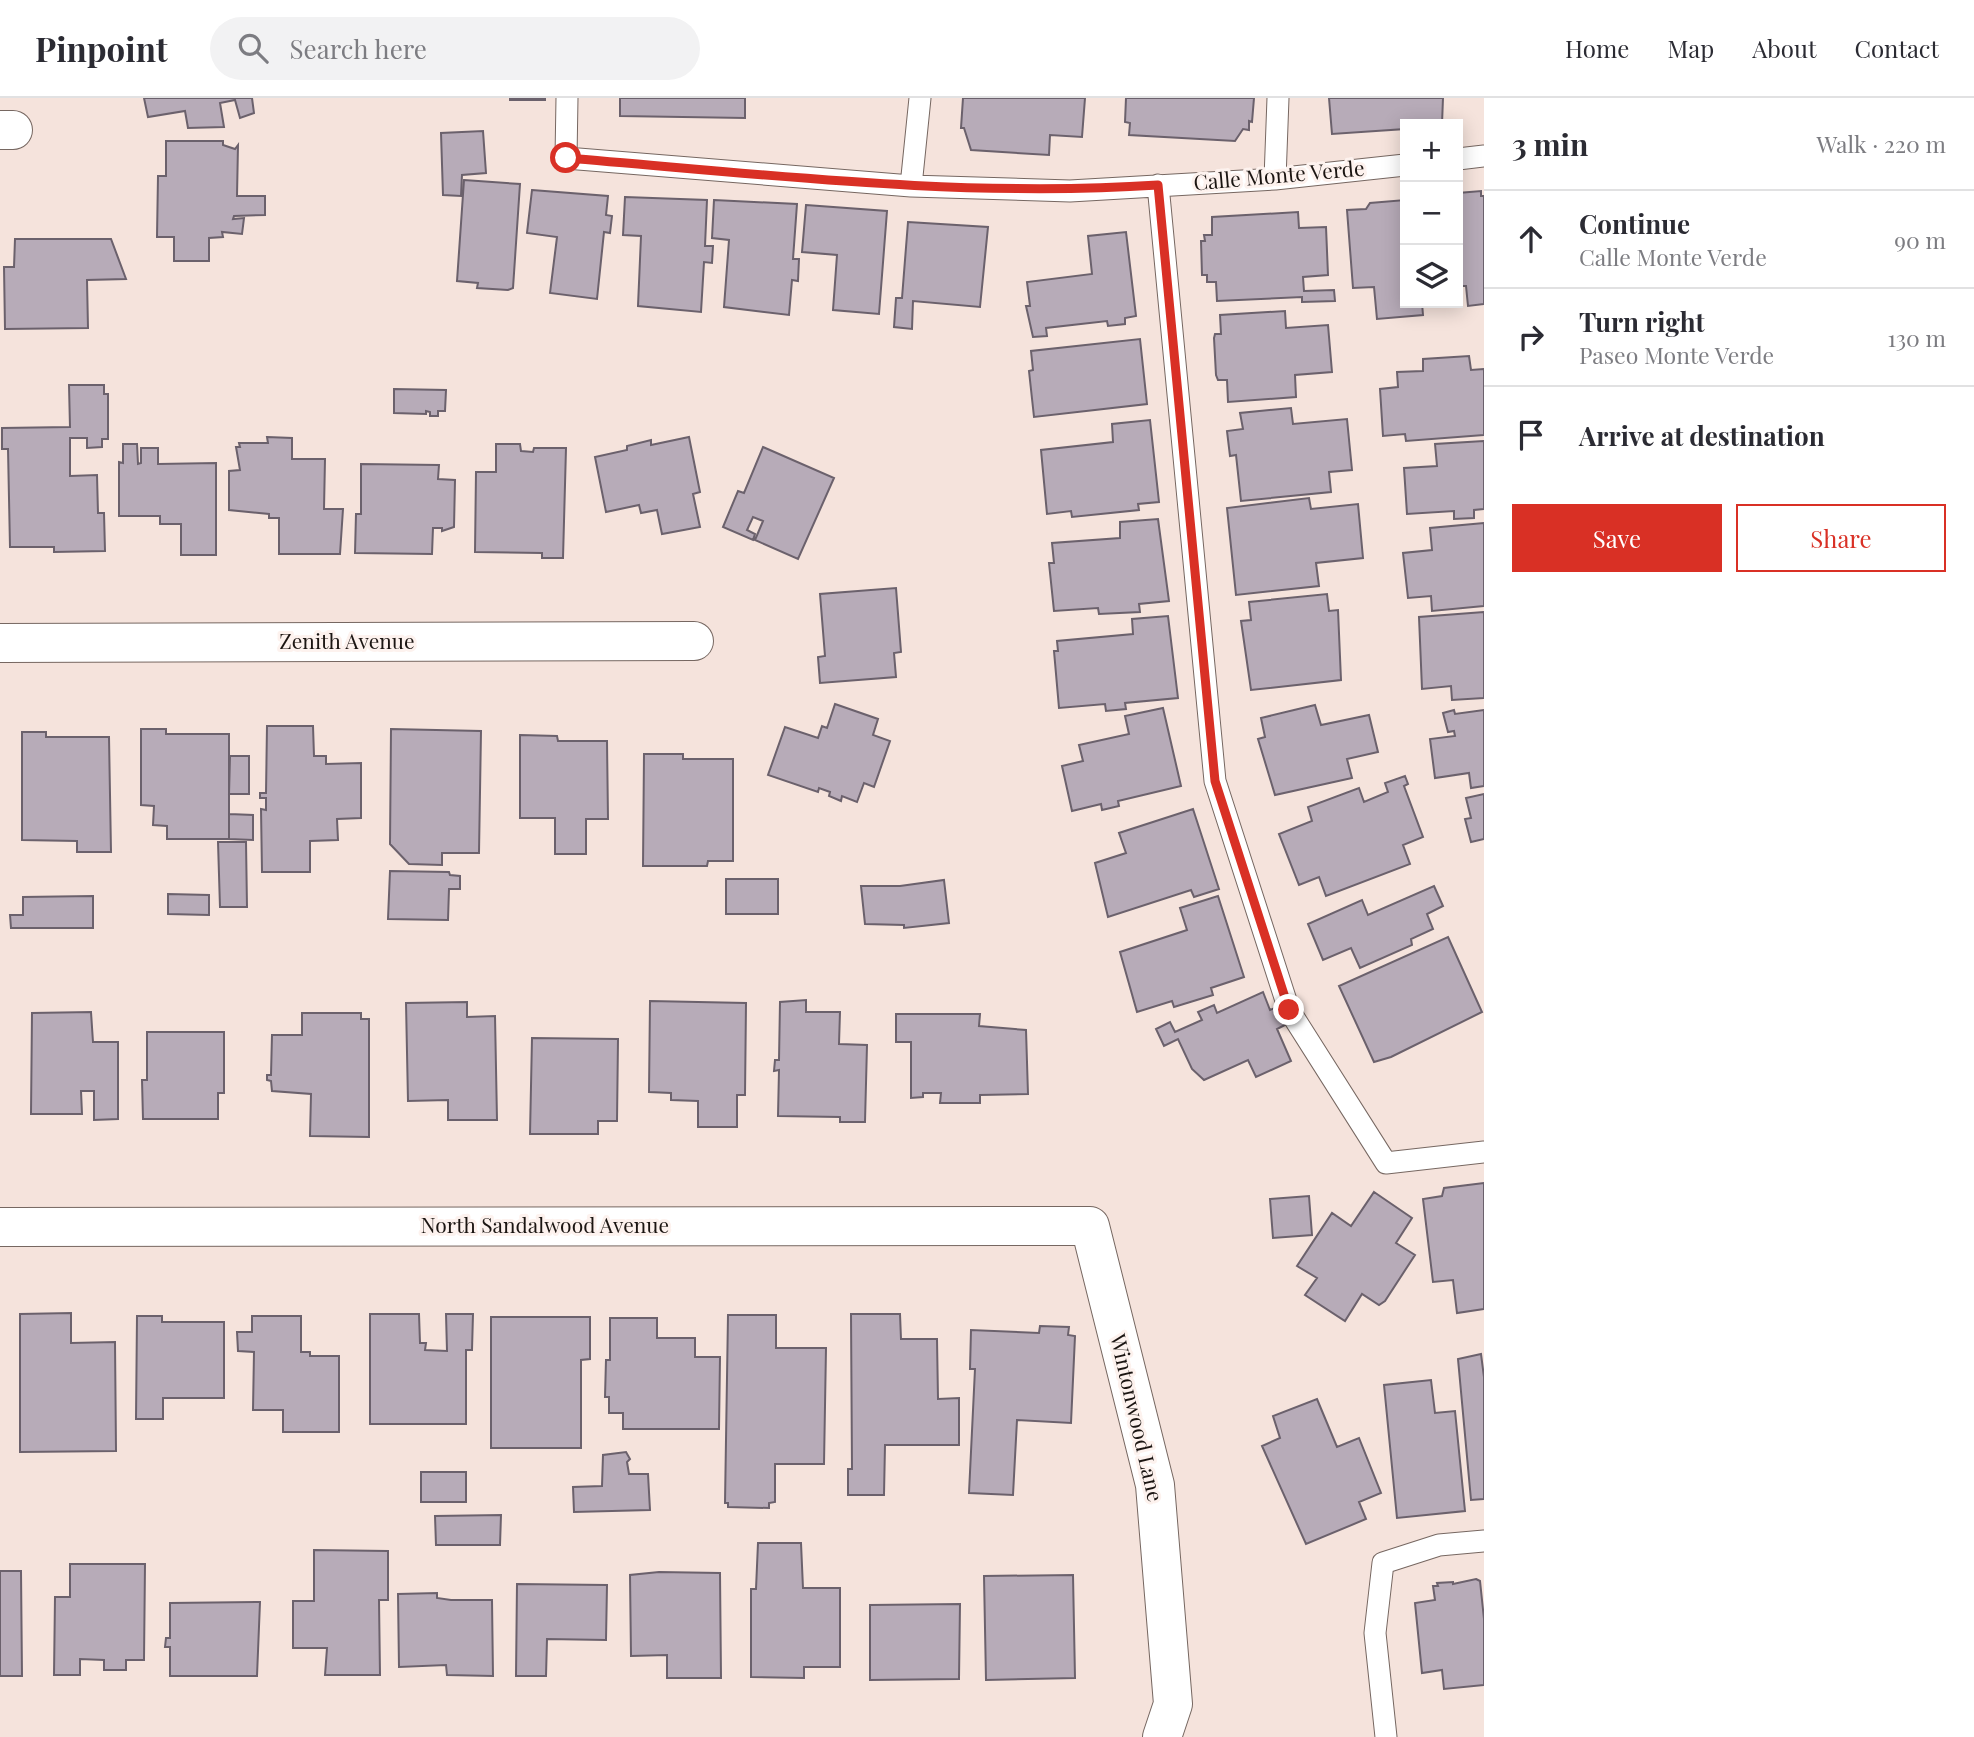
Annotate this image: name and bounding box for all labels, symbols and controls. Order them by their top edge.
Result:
search box [210,17,700,80]
text: Pinpoint [35,26,168,70]
icon: search [234,29,272,67]
text: Search here [290,31,427,66]
text: Home [1565,32,1629,64]
text: Map [1667,32,1714,64]
text: About [1752,32,1816,64]
text: Contact [1854,32,1939,64]
map controls [1400,119,1463,308]
button: + [1400,119,1463,182]
text: 3 min [1512,124,1588,164]
text: Walk · 220 m [1816,128,1946,159]
route start [550,142,581,173]
street label: Calle Monte Verde [1192,153,1365,195]
button: − [1400,182,1463,245]
text: Continue [1579,206,1690,241]
icon: ahead [1512,220,1550,258]
text: 90 m [1894,224,1946,255]
text: Calle Monte Verde [1579,241,1767,272]
button: layers [1400,245,1463,308]
text: Turn right [1579,304,1705,339]
icon: right [1512,318,1550,356]
text: 130 m [1888,322,1946,353]
text: Paseo Monte Verde [1579,339,1774,370]
icon: arrive [1512,416,1550,454]
text: Arrive at destination [1579,418,1825,453]
button: Save [1512,504,1722,572]
button: Share [1736,504,1946,572]
street label: Zenith Avenue [279,626,415,654]
route end [1273,994,1304,1025]
street label: North Sandalwood Avenue [421,1210,669,1238]
street label: Wintonwood Lane [1105,1330,1171,1504]

